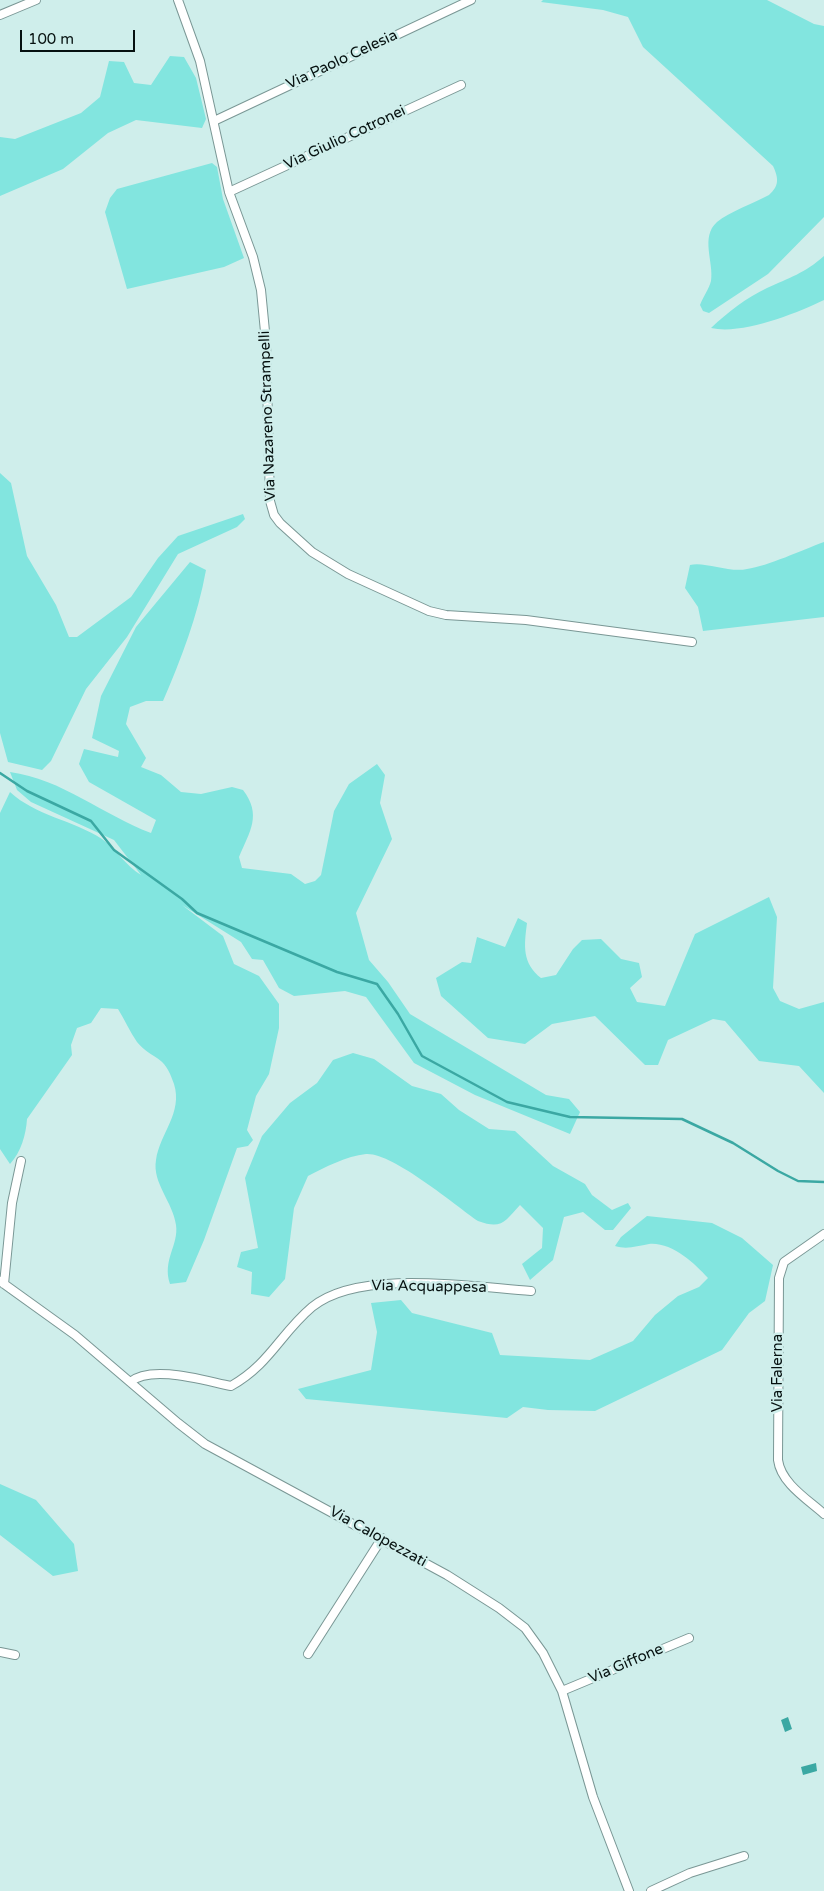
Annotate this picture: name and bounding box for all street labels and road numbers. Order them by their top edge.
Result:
street label: Via Paolo Celesia [284,26,400,94]
street label: Via Giulio Cotronei [281,102,409,174]
street label: Via Nazareno Strampelli [256,330,280,502]
street label: Via Acquappesa [371,1277,487,1297]
street label: Via Falerna [769,1334,787,1412]
street label: Via Calopezzati [326,1503,430,1571]
street label: Via Giffone [586,1640,666,1688]

